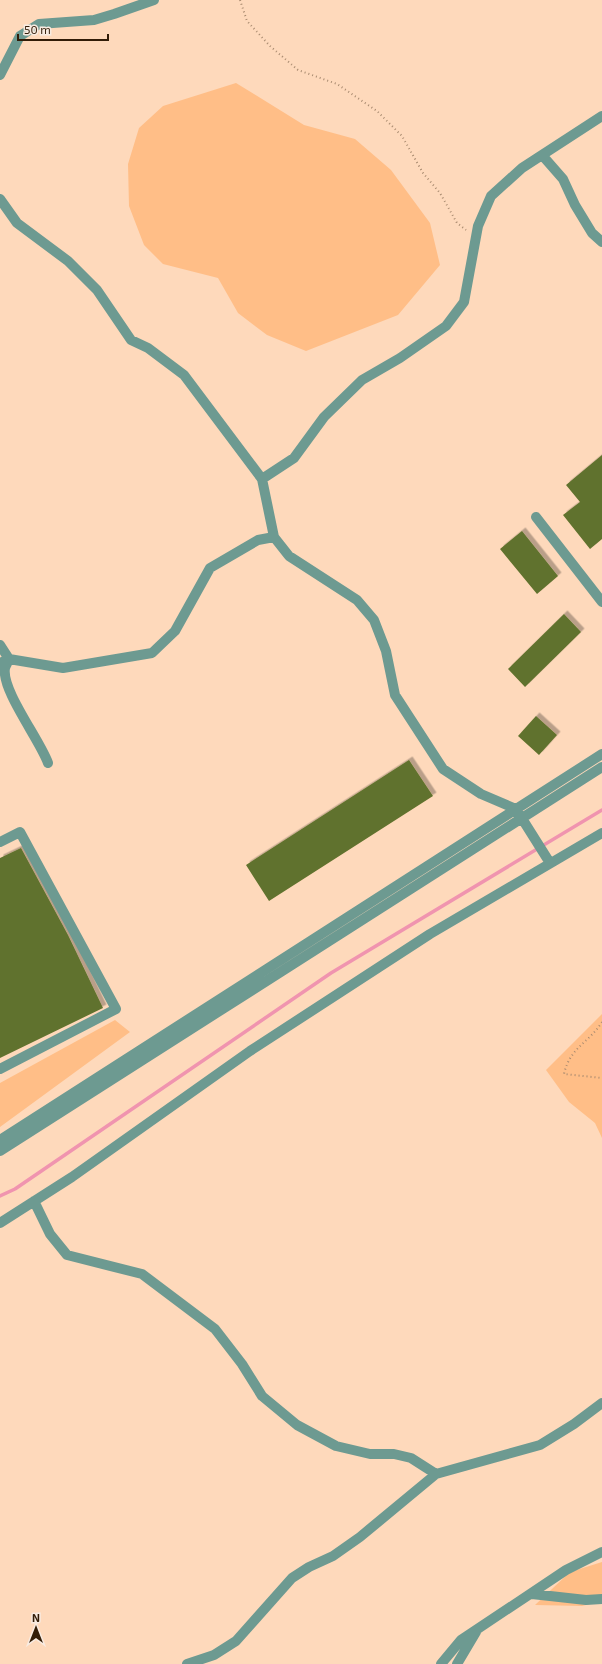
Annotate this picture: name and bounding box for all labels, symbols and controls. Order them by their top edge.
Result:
scale bar [18,16,108,42]
text: 50 m [24,22,51,36]
north arrow [16,1608,56,1648]
text: N [32,1611,40,1624]

